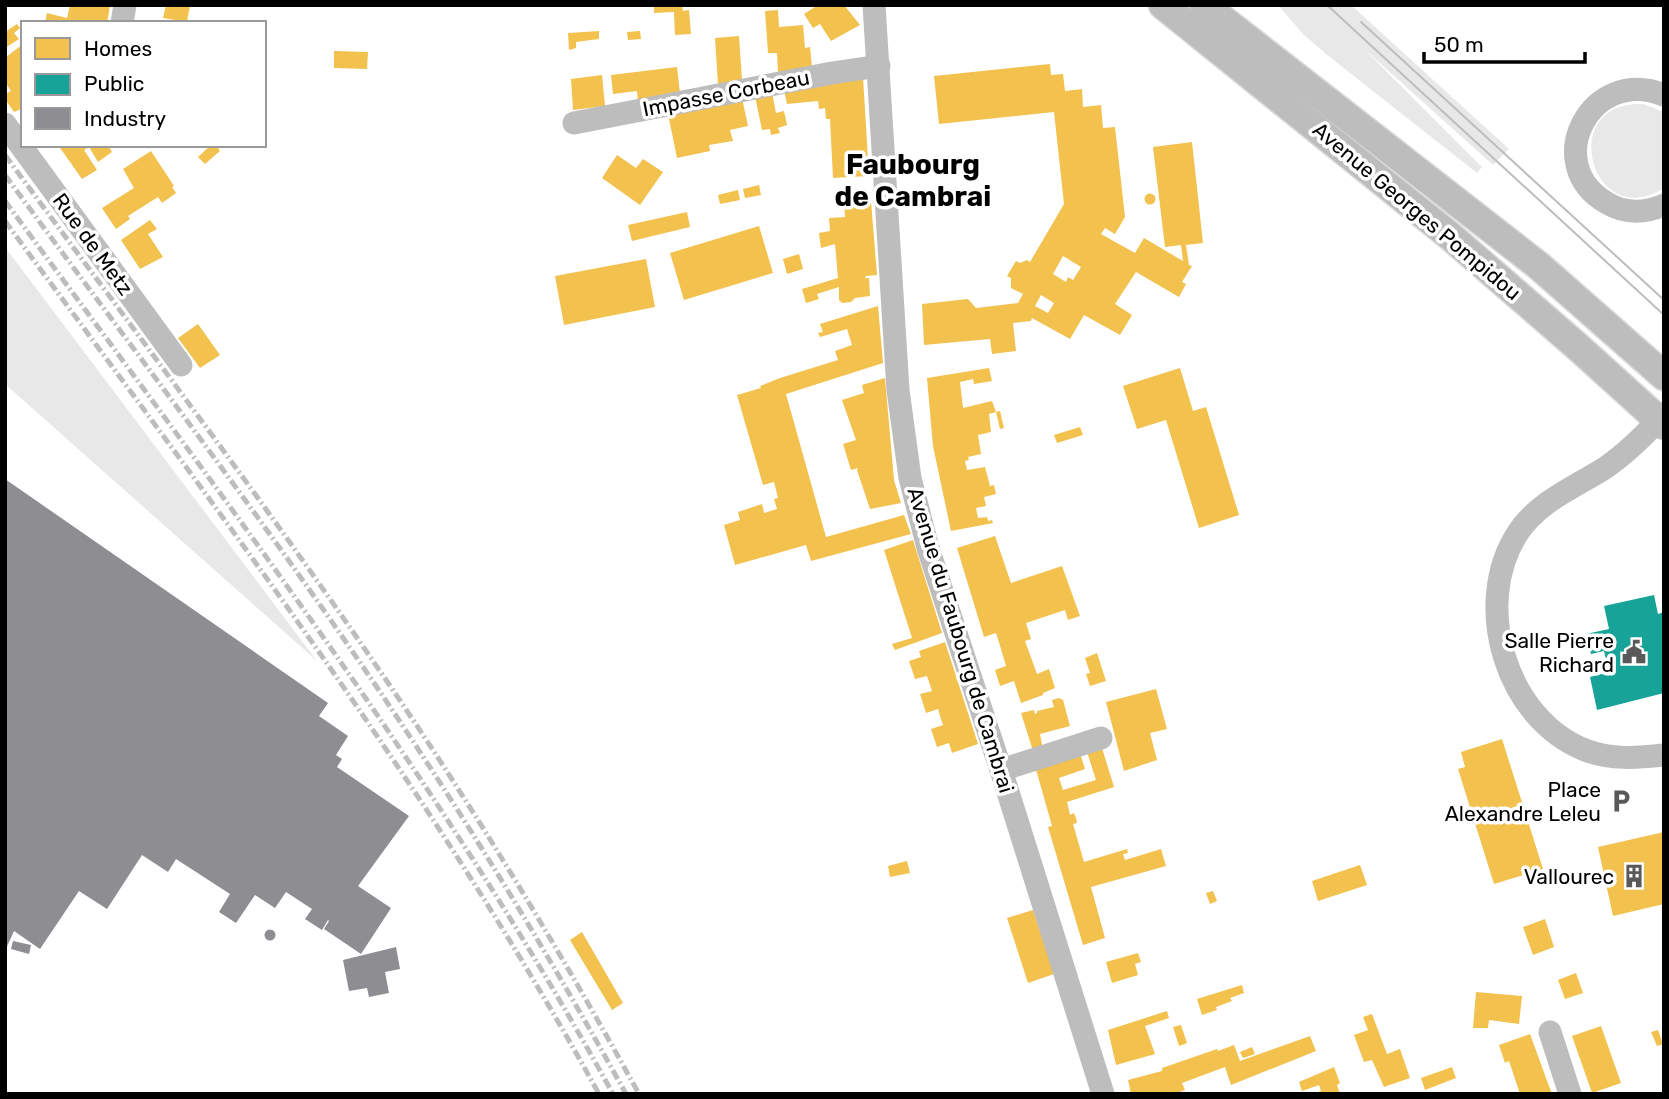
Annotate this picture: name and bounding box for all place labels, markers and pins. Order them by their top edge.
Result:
place label: Salle Pierre Richard [1504,628,1614,677]
public building icon: Salle Pierre Richard [1620,638,1648,666]
place label: Place Alexandre Leleu [1445,777,1601,826]
parking icon: Place Alexandre Leleu [1607,787,1635,815]
building icon: Vallourec [1620,862,1648,890]
place label: Vallourec [1524,864,1614,889]

